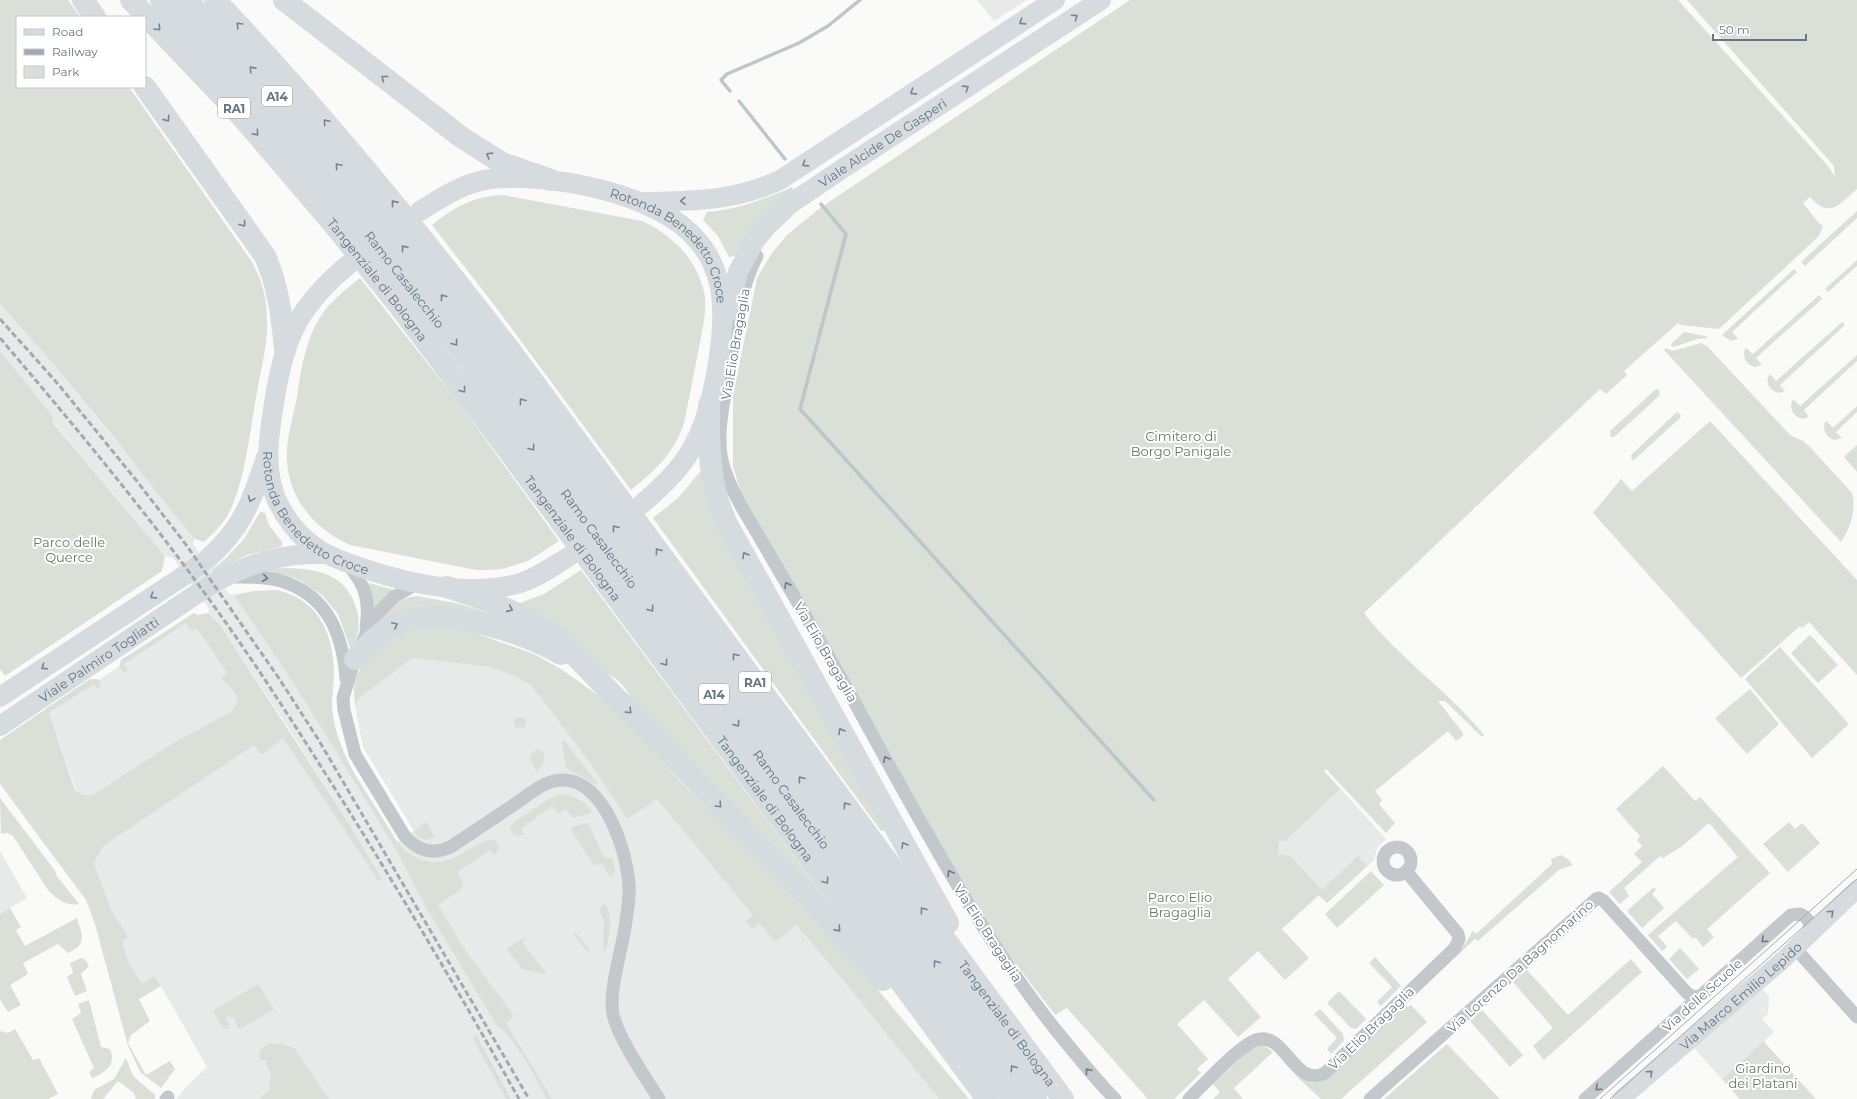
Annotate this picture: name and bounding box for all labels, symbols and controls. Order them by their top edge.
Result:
one-way arrow [1071,14,1078,22]
legend [16,16,146,88]
scale bar [1713,16,1806,42]
one-way arrow [1020,17,1027,24]
one-way arrow [237,22,244,30]
text: 50 m [1719,22,1750,37]
one-way arrow [153,23,161,31]
text: Road [52,24,83,39]
text: Railway [52,44,98,59]
text: Park [52,64,80,79]
one-way arrow [249,66,256,73]
one-way arrow [382,75,389,82]
one-way arrow [962,85,969,93]
road number: A14 [262,86,292,106]
one-way arrow [910,87,917,95]
street label: Viale Alcide De Gasperi [815,95,949,191]
road number: RA1 [218,98,250,118]
one-way arrow [162,115,170,122]
one-way arrow [324,119,331,127]
one-way arrow [252,129,259,136]
one-way arrow [486,152,493,160]
one-way arrow [802,159,809,166]
one-way arrow [335,163,342,171]
street label: Rotonda Benedetto Croce [608,184,730,304]
one-way arrow [680,197,686,205]
one-way arrow [392,200,399,207]
street label: Tangenziale di Bologna [324,215,431,344]
one-way arrow [238,220,245,227]
street label: Ramo Casalecchio [361,228,448,331]
one-way arrow [402,246,409,253]
street label: Via Elio Bragaglia [717,287,753,401]
one-way arrow [441,294,448,301]
one-way arrow [450,339,457,346]
one-way arrow [458,386,466,393]
one-way arrow [519,398,526,405]
park label: Cimitero di Borgo Panigale [1131,428,1231,459]
one-way arrow [528,443,535,450]
street label: Rotonda Benedetto Croce [260,451,371,578]
street label: Tangenziale di Bologna [521,472,625,604]
street label: Ramo Casalecchio [557,486,641,591]
one-way arrow [248,496,256,503]
one-way arrow [612,525,620,532]
park label: Parco delle Querce [33,534,105,565]
one-way arrow [656,549,663,556]
one-way arrow [742,552,750,560]
one-way arrow [262,574,268,583]
one-way arrow [785,582,792,589]
one-way arrow [150,592,157,599]
street label: Via Elio Bragaglia [791,599,861,705]
one-way arrow [646,604,653,611]
one-way arrow [506,605,513,613]
street label: Viale Palmiro Togliatti [36,614,162,706]
one-way arrow [391,622,398,630]
one-way arrow [732,653,740,660]
one-way arrow [661,659,668,666]
one-way arrow [41,662,48,670]
road number: RA1 [739,672,771,692]
road number: A14 [699,684,729,704]
one-way arrow [624,706,632,714]
one-way arrow [732,720,739,727]
one-way arrow [839,728,846,735]
street label: Tangenziale di Bologna [714,733,817,865]
street label: Ramo Casalecchio [750,747,833,852]
one-way arrow [883,756,891,764]
one-way arrow [798,776,806,783]
one-way arrow [714,800,722,808]
one-way arrow [844,803,851,810]
one-way arrow [901,842,908,849]
one-way arrow [947,870,954,877]
one-way arrow [821,876,828,883]
street label: Via Elio Bragaglia [951,881,1025,985]
park label: Parco Elio Bragaglia [1148,889,1212,920]
street label: Via Lorenzo Da Bagnomarino [1444,896,1596,1036]
one-way arrow [920,907,928,914]
one-way arrow [1826,910,1834,917]
one-way arrow [833,925,840,932]
one-way arrow [1761,935,1768,942]
street label: Via Marco Emilio Lepido [1676,938,1805,1053]
street label: Via delle Scuole [1659,955,1745,1035]
street label: Tangenziale di Bologna [955,957,1059,1089]
one-way arrow [933,960,941,967]
street label: Via Elio Bragaglia [1325,983,1417,1073]
park label: Giardino dei Platani [1728,1060,1798,1091]
one-way arrow [1011,1065,1018,1072]
one-way arrow [1086,1068,1093,1075]
one-way arrow [1646,1071,1653,1078]
one-way arrow [1595,1083,1603,1090]

